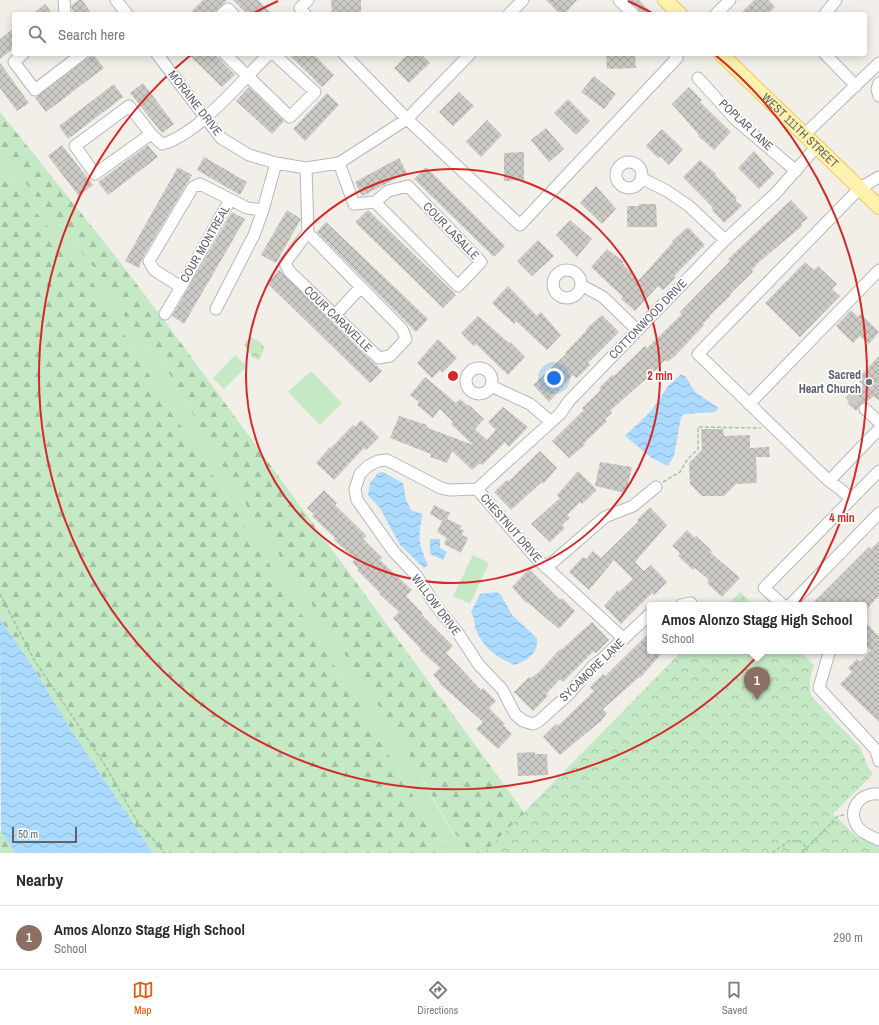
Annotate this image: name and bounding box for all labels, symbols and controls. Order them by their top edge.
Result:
search box [12,12,867,56]
icon: search [26,23,48,45]
text: Search here [58,24,125,45]
street label: MORAINE DRIVE [164,67,226,139]
street label: WEST 111TH STREET [758,90,842,171]
street label: POPLAR LANE [716,96,776,154]
street label: COUR LASALLE [419,199,483,263]
street label: COUR MONTREAL [176,202,234,285]
street label: COTTONWOOD DRIVE [605,275,691,363]
street label: COUR CARAVELLE [300,282,376,356]
place label: Sacred Heart Church [799,367,861,397]
your location [544,368,564,388]
text: 2 min [647,368,673,384]
centre of rings [446,369,460,383]
marker: Sacred Heart Church [864,377,874,387]
street label: CHESTNUT DRIVE [477,490,545,566]
text: 4 min [829,510,855,526]
street label: WILLOW DRIVE [408,571,464,639]
popup [647,602,867,654]
text: Amos Alonzo Stagg High School [662,609,852,630]
text: School [662,630,694,647]
street label: SYCAMORE LANE [556,635,628,705]
pin: 1 [744,667,770,700]
scale bar [12,825,77,844]
text: 50 m [18,827,38,841]
text: Nearby [16,868,63,891]
text: Amos Alonzo Stagg High School [54,919,245,940]
text: 1 [26,929,32,946]
text: 290 m [833,929,863,946]
text: School [54,940,87,957]
tab: Map [132,979,154,1017]
tab: Directions [417,979,458,1017]
tab: Saved [722,979,747,1017]

